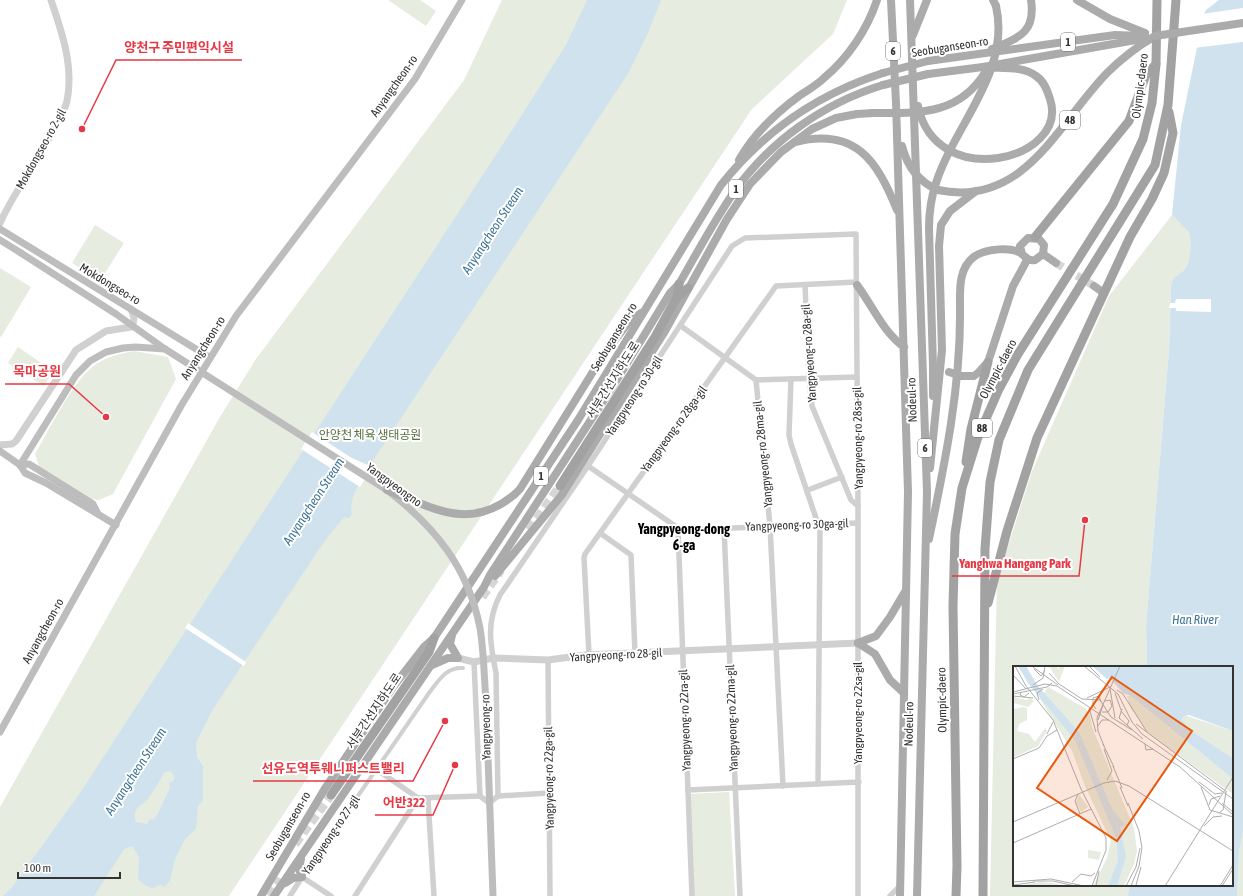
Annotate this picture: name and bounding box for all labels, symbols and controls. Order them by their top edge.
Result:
road number: 1 [1061,33,1075,51]
street label: Seobuganseon-ro [911,34,990,60]
callout: 양천구 주민편익시설 [116,35,242,60]
text: 양천구 주민편익시설 [124,40,234,55]
road number: 6 [886,42,900,60]
street label: Anyangcheon-ro [368,52,421,120]
street label: Olympic-daero [1129,52,1151,119]
street label: Mokdongseo-ro 2-gil [13,106,69,192]
road number: 48 [1060,111,1080,129]
road number: 1 [729,180,743,198]
water label: Anyangcheon Stream [458,183,526,277]
street label: Mokdongseo-ro [77,260,143,308]
street label: Seobuganseon-ro [588,300,640,374]
street label: Yangpyeong-ro 28a-gil [799,303,819,403]
street label: Anyangcheon-ro [178,313,228,382]
street label: Olympic-daero [976,337,1020,401]
street label: 서부간선지하도로 [584,339,642,421]
street label: Yangpyeong-ro 30-gil [603,353,666,439]
callout: 목마공원 [5,359,69,384]
text: 목마공원 [13,364,61,379]
street label: Nodeul-ro [904,377,920,423]
street label: Yangpyeong-ro 28ga-gil [638,382,710,475]
street label: Yangpyeong-ro 28sa-gil [850,386,866,489]
street label: Yangpyeong-ro 28ma-gil [750,399,776,508]
road number: 88 [972,419,992,437]
park label: 안양천 체육 생태공원 [319,428,421,442]
road number: 6 [918,439,932,457]
water label: Anyangcheon Stream [279,454,347,548]
street label: Yangpyeongno [364,460,425,510]
road number: 1 [534,467,548,485]
street label: Yangpyeong-ro 30ga-gil [745,516,850,534]
district label: Yangpyeong-dong 6-ga [637,521,731,553]
callout: Yanghwa Hangang Park [952,551,1079,576]
text: Yanghwa Hangang Park [958,556,1071,571]
street label: Anyangcheon-ro [19,596,67,666]
water label: Han River [1172,612,1219,627]
street label: Yangpyeong-ro 28-gil [569,646,664,664]
street label: Yangpyeong-ro 22sa-gil [851,661,865,764]
street label: Yangpyeong-ro 22ma-gil [723,663,741,772]
inset map [1013,666,1233,886]
street label: Olympic-daero [934,667,950,733]
street label: Yangpyeong-ro 22ra-gil [676,668,694,771]
street label: 서부간선지하도로 [344,670,404,752]
street label: Yangpyeong-ro [478,694,494,760]
street label: Nodeul-ro [902,701,916,747]
water label: Anyangcheon Stream [101,724,169,818]
street label: Yangpyeong-ro 22ga-gil [541,725,557,830]
callout: 선유도역투웨니퍼스트밸리 [253,756,413,781]
text: 선유도역투웨니퍼스트밸리 [261,761,405,776]
street label: Seobuganseon-ro [263,789,314,863]
callout: 어반322 [375,790,433,815]
street label: Yangpyeong-ro 27-gil [299,792,363,877]
text: 어반322 [383,795,425,810]
scale bar [18,854,120,880]
text: 100 m [24,861,51,875]

